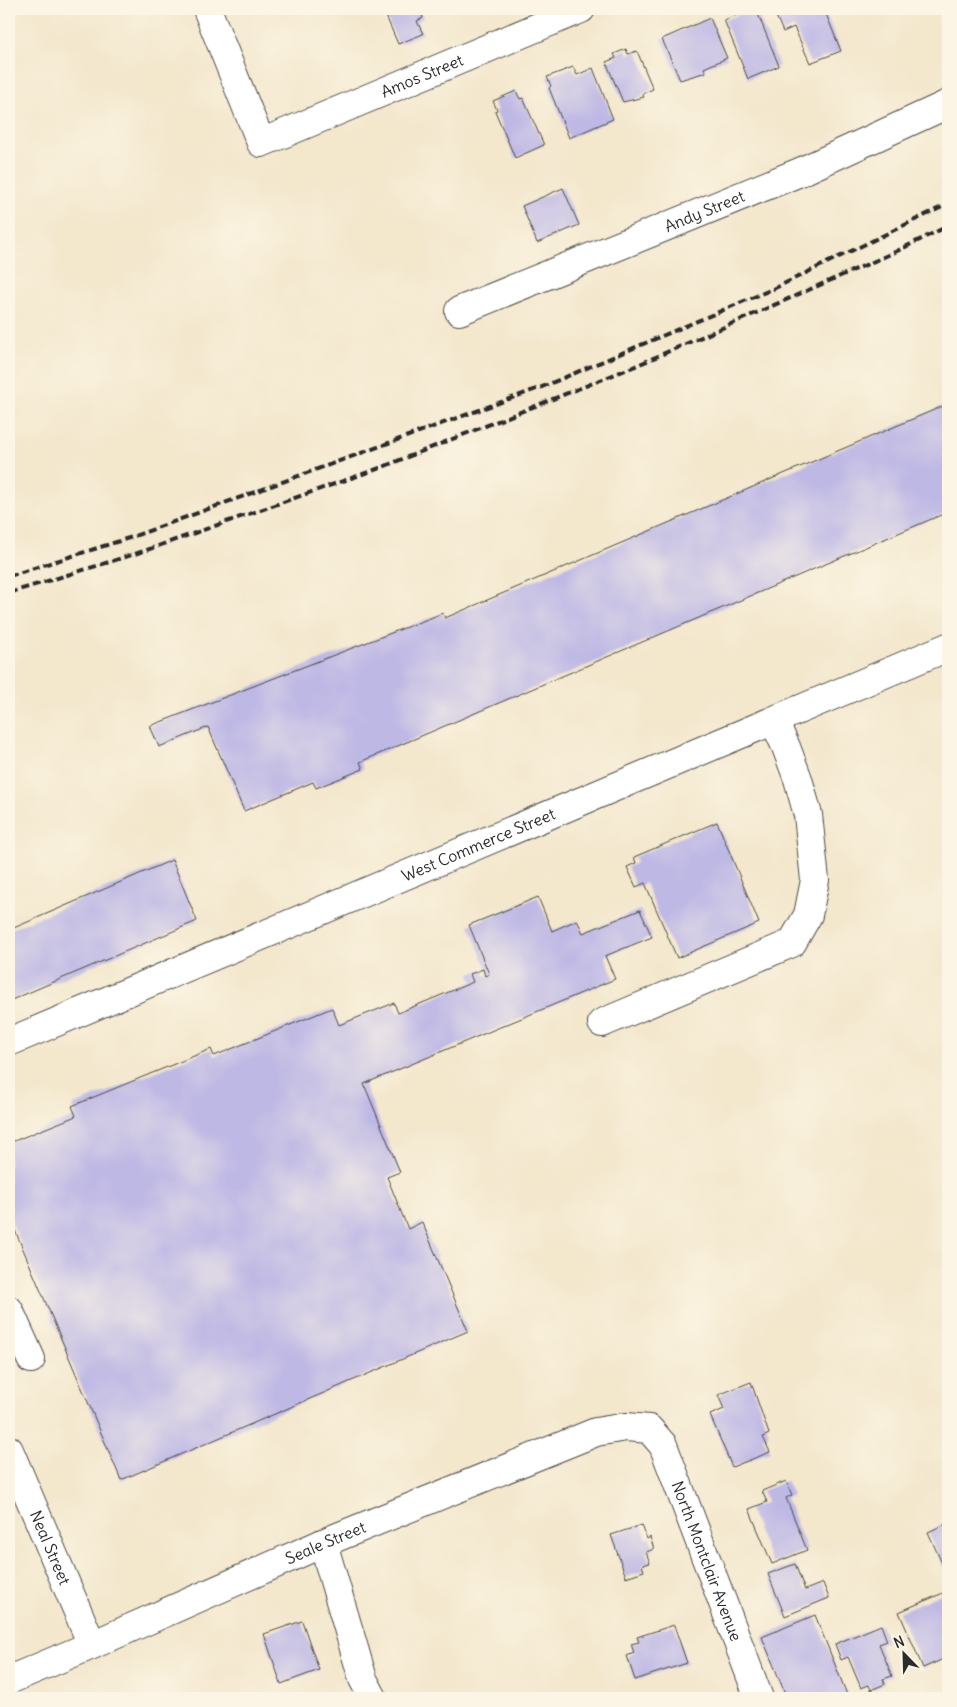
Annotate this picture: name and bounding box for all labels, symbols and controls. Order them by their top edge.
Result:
street label: Amos Street [378,49,467,102]
street label: Andy Street [661,186,748,236]
street label: West Commerce Street [398,803,558,886]
street label: North Montclair Avenue [668,1478,746,1644]
street label: Neal Street [26,1507,75,1588]
street label: Seale Street [282,1517,369,1568]
north arrow [880,1630,930,1680]
text: N [891,1632,907,1652]

